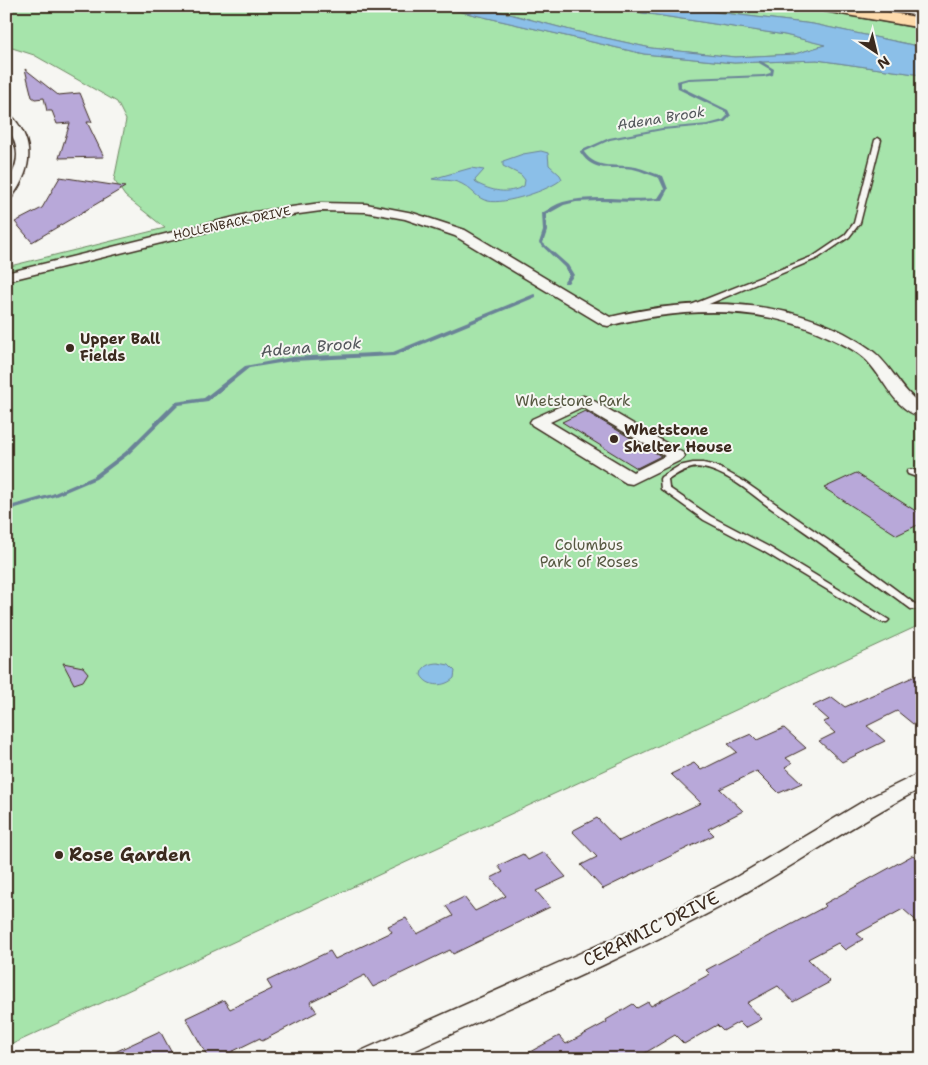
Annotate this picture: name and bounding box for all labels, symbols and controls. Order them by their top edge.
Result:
north arrow [850,28,900,78]
text: N [874,52,893,73]
water label: Adena Brook [616,102,706,134]
street label: HOLLENBACK DRIVE [172,203,292,243]
place label: Upper Ball Fields [80,329,160,366]
water label: Adena Brook [260,332,362,362]
marker: Upper Ball Fields [64,342,76,354]
park label: Whetstone Park [515,391,631,411]
place label: Whetstone Shelter House [624,420,732,457]
marker: Whetstone Shelter House [608,433,620,445]
park label: Columbus Park of Roses [540,535,638,572]
place label: Rose Garden [69,843,191,867]
marker: Rose Garden [53,849,65,861]
street label: CERAMIC DRIVE [579,886,723,972]

